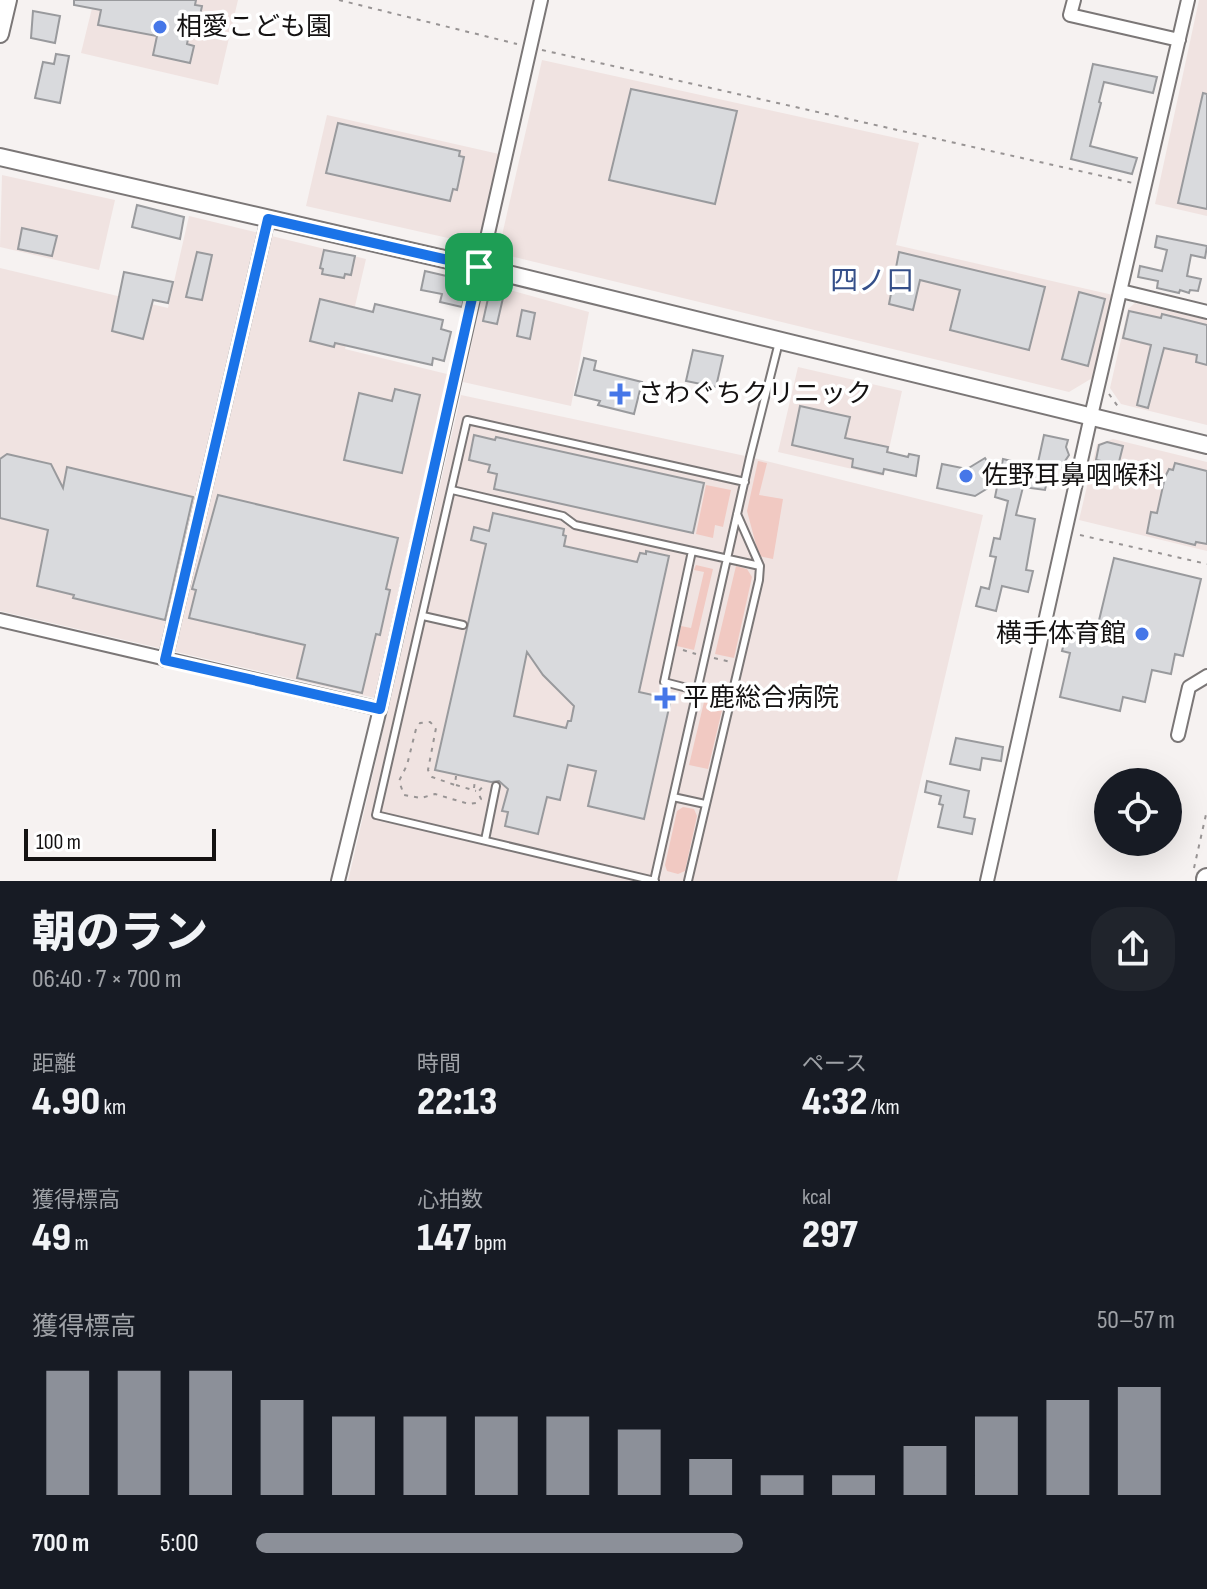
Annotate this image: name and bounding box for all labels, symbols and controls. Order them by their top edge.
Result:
place label: 相愛こども園 [176,12,332,43]
marker: 相愛こども園 [151,18,169,36]
pin [445,233,513,301]
icon: arrive [457,245,501,289]
district label: 四ノ口 [830,265,914,298]
place label: さわぐちクリニック [638,379,872,410]
marker: さわぐちクリニック [609,383,631,405]
place label: 佐野耳鼻咽喉科 [982,461,1164,492]
marker: 佐野耳鼻咽喉科 [957,467,975,485]
place label: 横手体育館 [996,619,1126,650]
marker: 横手体育館 [1133,625,1151,643]
place label: 平鹿総合病院 [683,683,839,714]
marker: 平鹿総合病院 [654,687,676,709]
map controls [1094,768,1182,856]
button: locate [1094,768,1182,856]
scale bar [24,825,216,861]
text: 100 m [36,829,81,856]
text: 朝のラン [32,907,208,960]
button: share [1091,907,1175,991]
text: 06:40 · 7 × 700 m [32,964,182,995]
text: 距離 [32,1051,76,1078]
text: 時間 [417,1051,461,1078]
text: ペース [802,1051,867,1078]
text: 4.90 [32,1078,100,1126]
text: 22:13 [417,1078,497,1126]
text: 4:32 [802,1078,867,1126]
text: km [100,1094,126,1121]
text: /km [867,1094,900,1121]
text: kcal [802,1184,831,1211]
text: 獲得標高 [32,1187,120,1214]
text: 心拍数 [417,1187,483,1214]
text: 297 [802,1211,858,1259]
text: 49 [32,1214,71,1262]
text: 147 [417,1214,471,1262]
text: m [71,1230,89,1257]
text: bpm [471,1230,507,1257]
text: 50–57 m [1097,1305,1175,1336]
text: 獲得標高 [32,1312,136,1343]
text: 700 m [32,1528,89,1559]
text: 5:00 [160,1528,199,1559]

